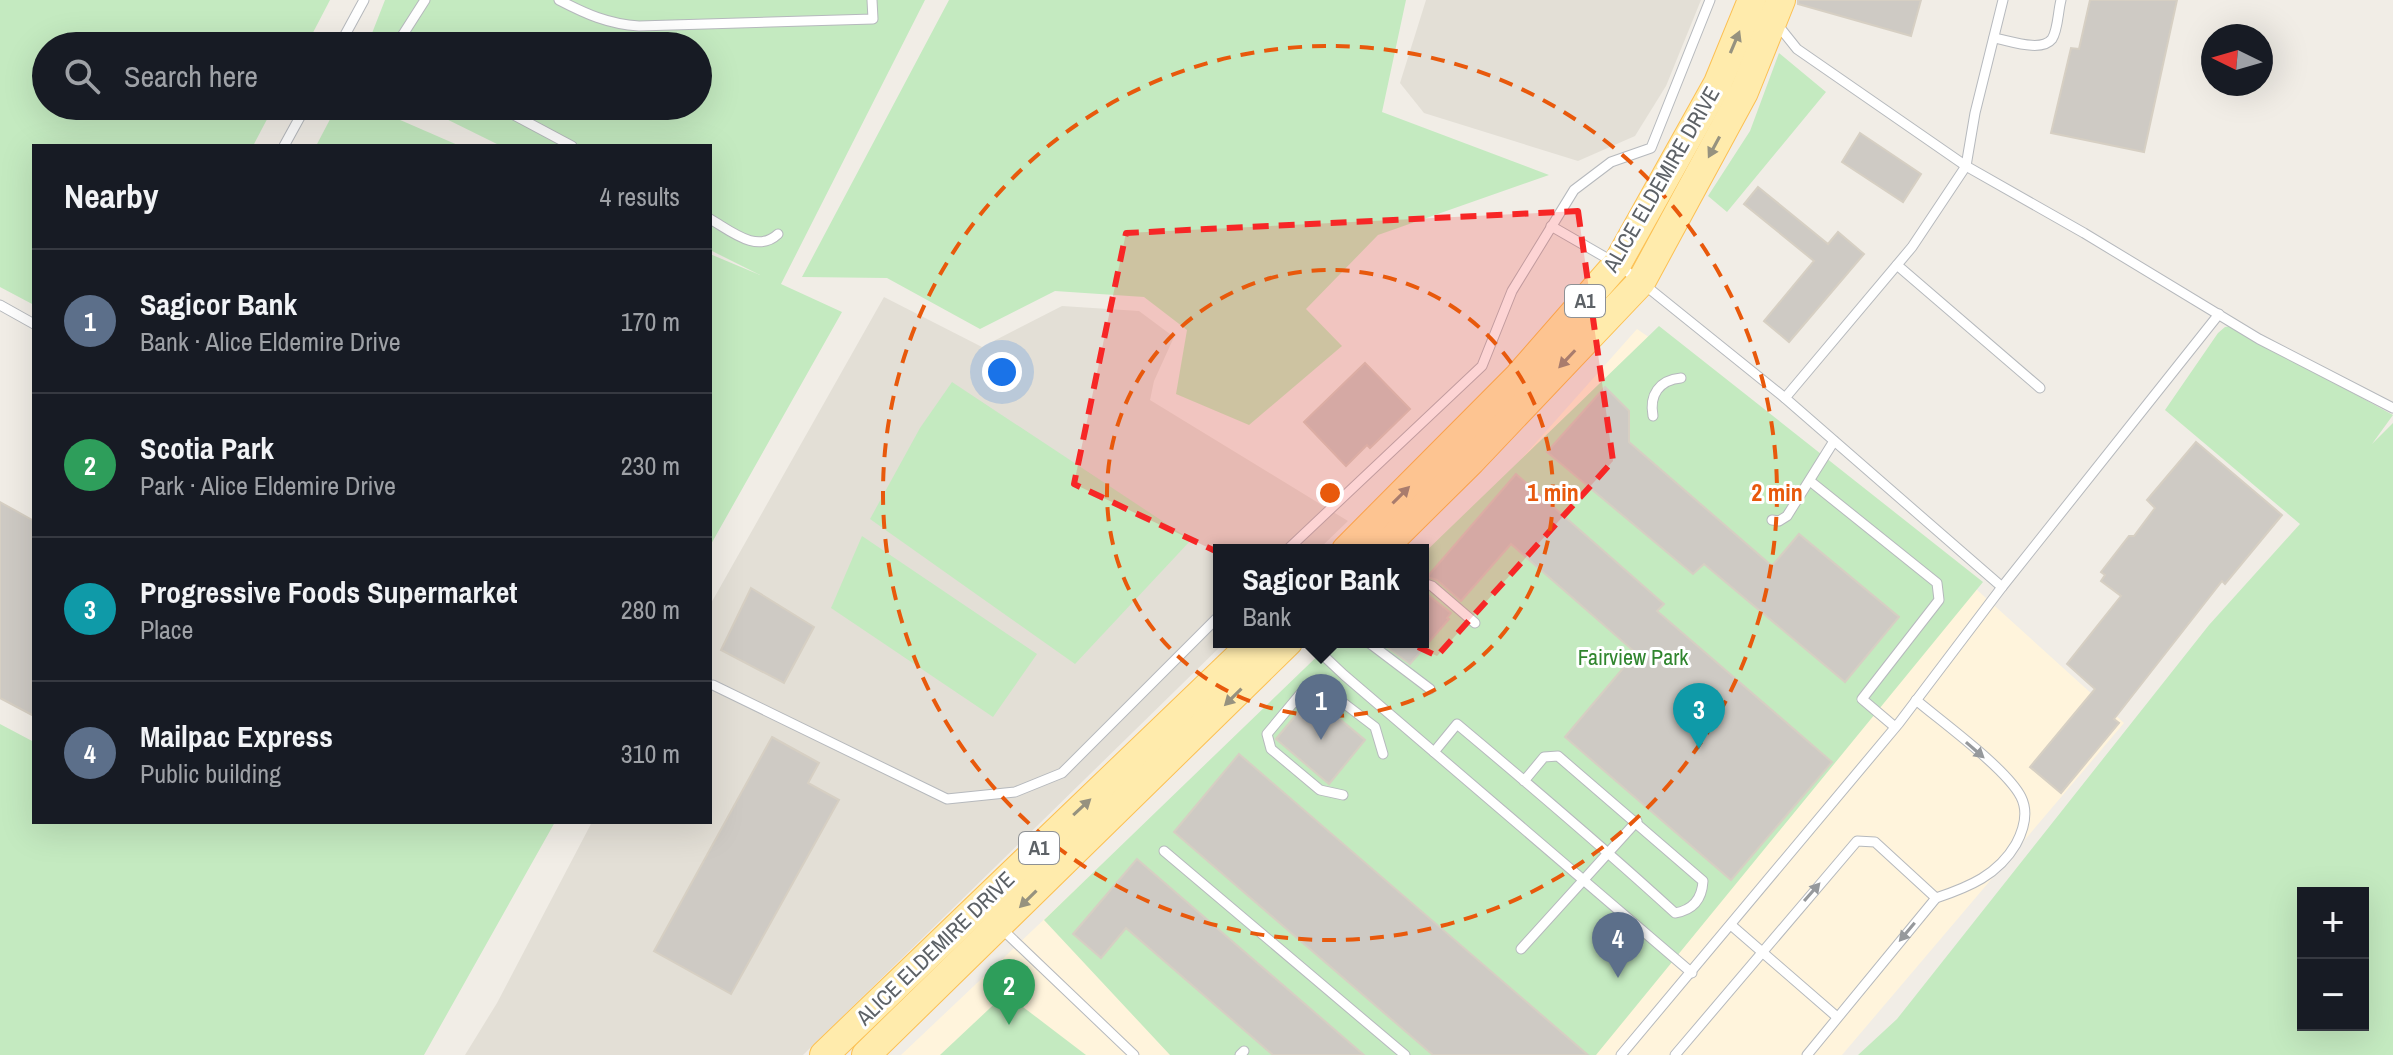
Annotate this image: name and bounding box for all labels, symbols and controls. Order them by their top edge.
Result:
north arrow [2201,24,2273,96]
one-way arrow [1729,30,1742,54]
search box [32,32,712,120]
icon: search [60,54,104,98]
text: Search here [124,56,258,96]
street label: ALICE ELDEMIRE DRIVE [1595,81,1726,278]
one-way arrow [1707,136,1721,158]
text: Nearby [64,173,159,219]
text: 4 results [599,179,680,214]
text: Sagicor Bank [140,284,297,324]
road number: A1 [1565,285,1605,317]
text: 1 [84,304,96,339]
text: 170 m [621,304,680,339]
text: Bank · Alice Eldemire Drive [140,324,401,359]
one-way arrow [1559,350,1577,369]
your location [982,352,1022,392]
text: Scotia Park [140,428,274,468]
text: 2 [84,448,96,483]
text: 230 m [621,448,680,483]
text: Park · Alice Eldemire Drive [140,468,396,503]
text: 1 min [1527,476,1579,508]
text: 2 min [1751,476,1803,508]
centre of rings [1316,479,1344,507]
one-way arrow [1391,486,1410,505]
popup [1213,544,1429,648]
text: Sagicor Bank [1242,559,1400,599]
text: Progressive Foods Supermarket [140,572,518,612]
text: 3 [84,592,96,627]
text: 280 m [621,592,680,627]
text: Bank [1242,599,1291,634]
text: Place [140,612,193,647]
park label: Fairview Park [1578,642,1689,672]
pin: 1 [1295,674,1347,740]
pin: 3 [1673,683,1725,749]
one-way arrow [1224,687,1243,706]
text: Mailpac Express [140,716,333,756]
text: 4 [84,736,96,771]
text: 310 m [621,736,680,771]
one-way arrow [1966,741,1985,759]
text: Public building [140,756,281,791]
one-way arrow [1072,799,1091,817]
road number: A1 [1019,832,1059,864]
street label: ALICE ELDEMIRE DRIVE [848,864,1021,1032]
one-way arrow [1803,882,1821,902]
map controls [2297,887,2369,1031]
button: + [2297,887,2369,959]
one-way arrow [1019,889,1038,908]
pin: 4 [1592,912,1644,978]
one-way arrow [1899,922,1916,942]
pin: 2 [983,959,1035,1025]
button: − [2297,959,2369,1031]

